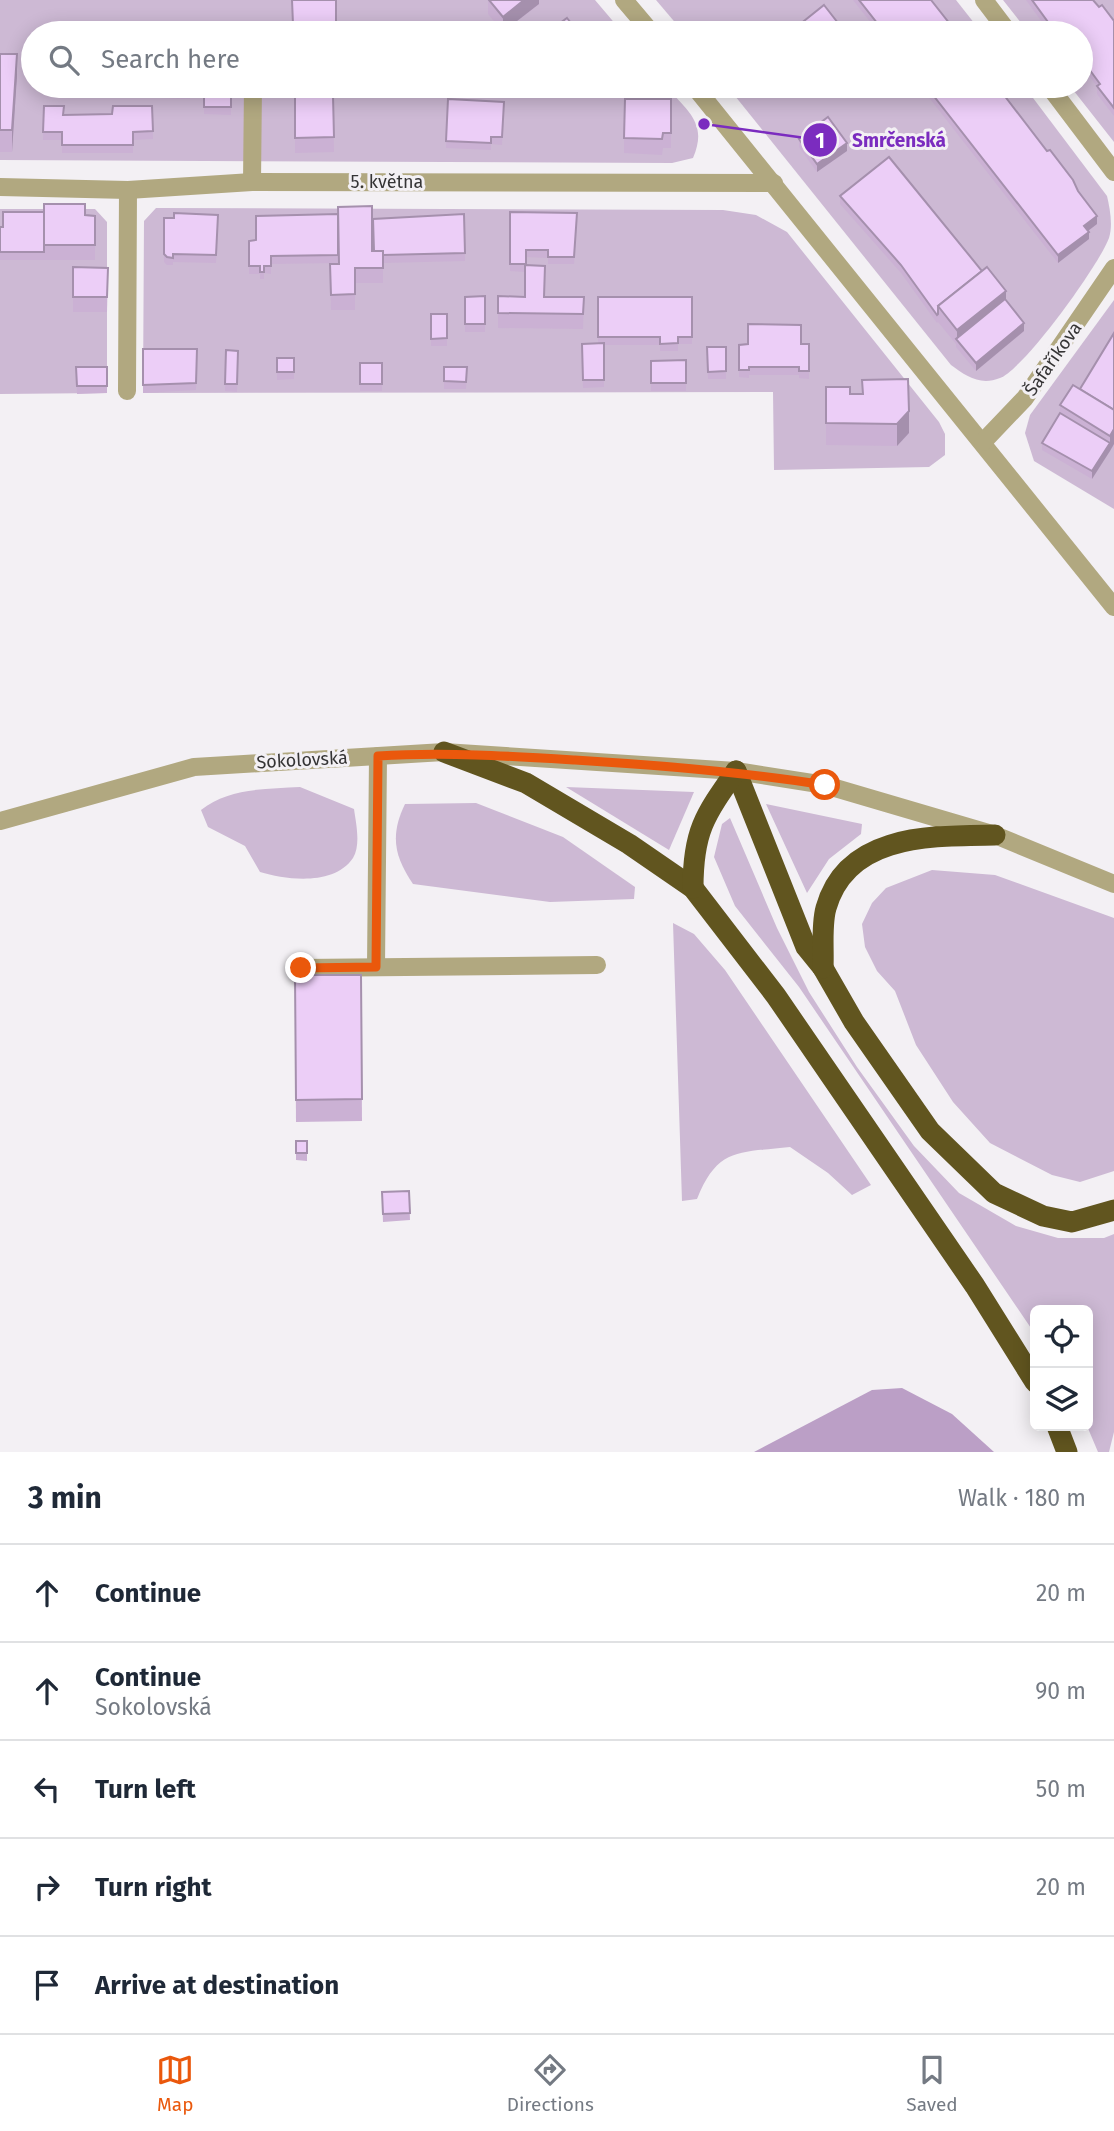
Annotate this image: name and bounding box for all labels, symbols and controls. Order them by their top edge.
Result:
search box [21,21,1093,98]
icon: search [45,41,83,79]
text: Search here [101,44,240,75]
callout: Smrčenská [803,120,960,160]
text: 1 [815,128,825,154]
text: Smrčenská [852,129,946,152]
street label: 5. května [351,171,423,193]
street label: Šafaříkova [1020,318,1086,400]
street label: Sokolovská [256,747,348,773]
route start [809,769,840,800]
route end [285,952,316,983]
map controls [1030,1305,1093,1431]
button: locate [1030,1305,1093,1368]
button: layers [1030,1368,1093,1431]
text: 3 min [28,1480,102,1516]
text: Walk · 180 m [958,1484,1086,1512]
icon: ahead [28,1574,66,1612]
text: Continue [95,1578,201,1609]
text: 20 m [1036,1579,1086,1607]
text: Continue [95,1662,201,1693]
icon: ahead [28,1672,66,1710]
text: 90 m [1035,1677,1086,1705]
text: Sokolovská [95,1693,212,1721]
icon: left [28,1770,66,1808]
text: Turn left [95,1774,196,1805]
text: 50 m [1036,1775,1086,1803]
icon: right [28,1868,66,1906]
text: Turn right [95,1872,212,1903]
text: 20 m [1036,1873,1086,1901]
icon: arrive [28,1966,66,2004]
text: Arrive at destination [95,1970,339,2001]
tab: Map [156,2051,194,2116]
tab: Directions [507,2051,594,2116]
tab: Saved [906,2051,958,2116]

